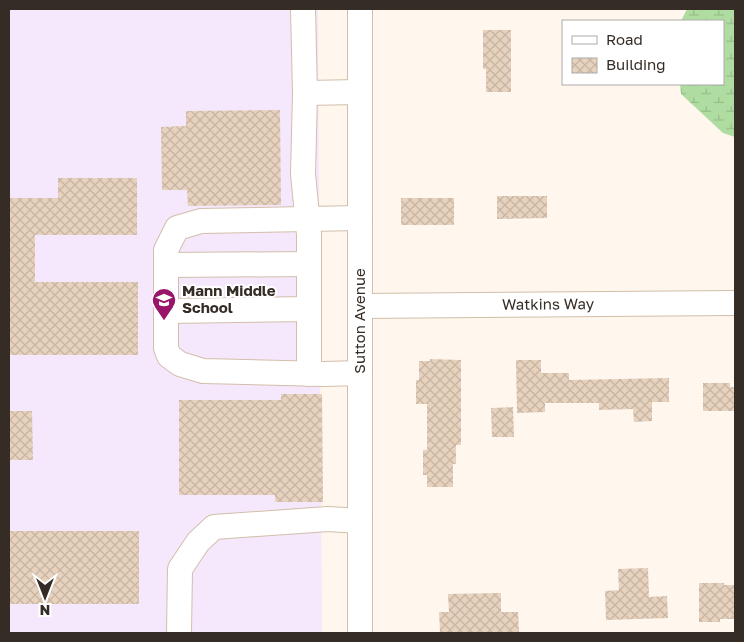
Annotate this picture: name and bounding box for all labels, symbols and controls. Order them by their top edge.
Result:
legend [562,20,724,85]
text: Road [606,30,643,48]
text: Building [606,55,666,73]
street label: Sutton Avenue [350,268,368,374]
place label: Mann Middle School [182,281,276,316]
school or university icon: Mann Middle School [151,287,177,321]
street label: Watkins Way [502,294,595,313]
north arrow [20,572,70,622]
text: N [40,602,50,619]

